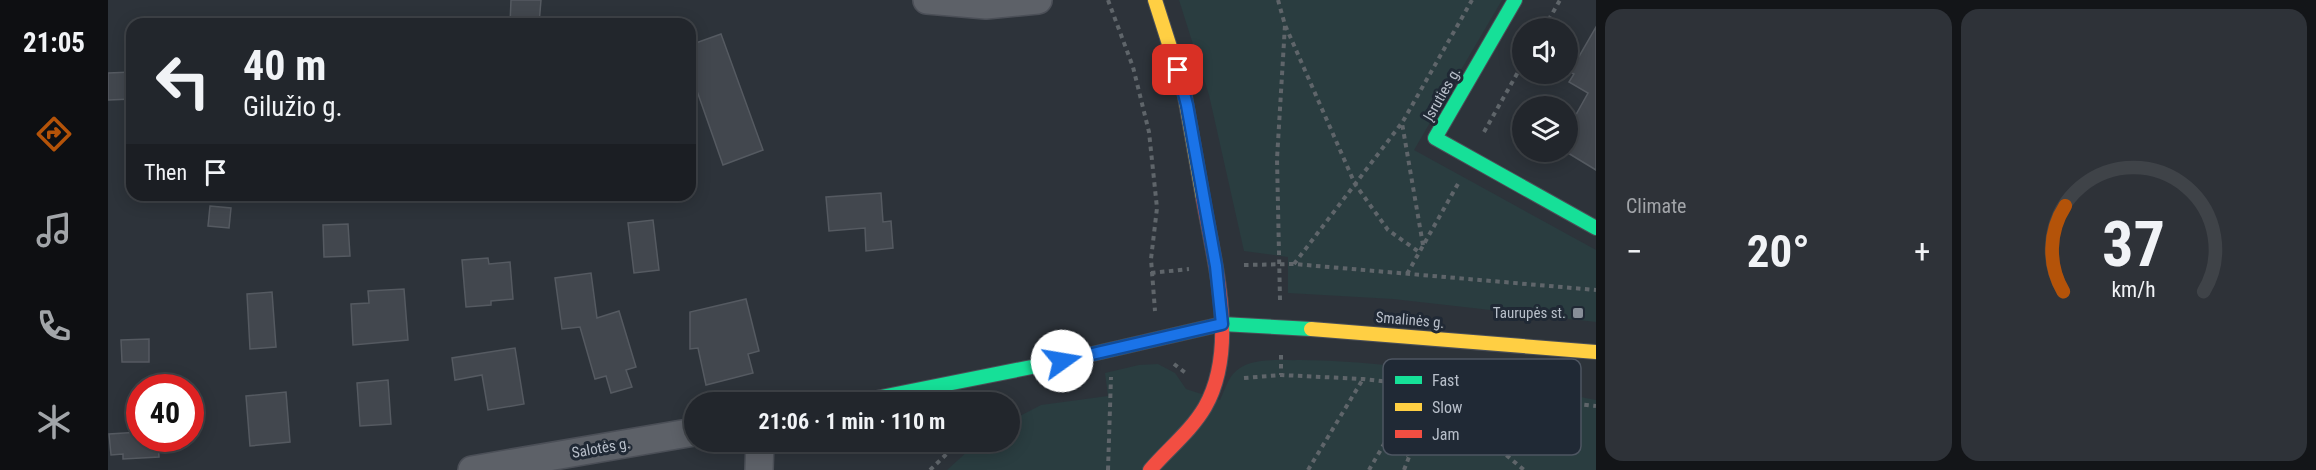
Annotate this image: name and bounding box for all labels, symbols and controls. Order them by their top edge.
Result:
map controls [1512,18,1578,162]
button: sound [1512,18,1578,84]
text: 21:05 [23,27,85,59]
text: 40 m [243,41,326,90]
icon: left [144,42,222,120]
pin [1152,44,1203,95]
icon: arrive [1161,53,1194,86]
street label: Įsruties g. [1419,64,1465,124]
text: Gilužio g. [243,91,343,123]
button: layers [1512,96,1578,162]
icon: directions [33,113,75,155]
icon: arrive [199,156,232,189]
text: Then [144,160,187,185]
text: Climate [1626,194,1686,218]
text: 37 [2102,208,2165,281]
icon: music [33,209,75,251]
text: 20° [1747,225,1810,278]
text: − [1626,232,1643,271]
text: + [1914,232,1930,271]
text: km/h [2112,277,2156,302]
place label: Taurupės st. [1493,304,1566,322]
icon: phone [33,305,75,347]
marker: Taurupės st. [1571,306,1585,320]
street label: Smalinės g. [1375,308,1445,332]
position arrow [1030,329,1094,393]
legend [1383,359,1581,455]
text: Fast [1432,371,1459,390]
speed limit sign: 40 [126,374,204,452]
text: Slow [1432,398,1462,417]
icon: climate [33,401,75,443]
text: 21:06 · 1 min · 110 m [759,409,945,434]
text: Jam [1432,425,1459,444]
street label: Salotės g. [570,434,632,462]

